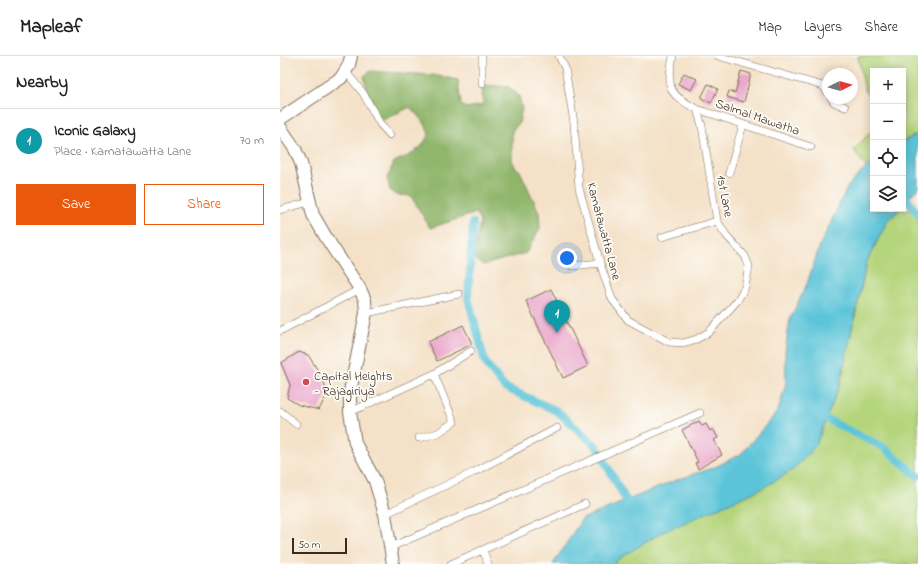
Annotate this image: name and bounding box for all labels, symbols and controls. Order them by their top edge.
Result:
text: Mapleaf [20,14,82,41]
text: Map [758,17,782,38]
text: Layers [804,17,842,38]
text: Share [864,17,898,38]
north arrow [822,68,858,104]
map controls [870,68,906,212]
button: + [870,68,906,104]
text: Nearby [16,70,68,95]
street label: Salmal Mawatha [713,94,802,141]
button: − [870,104,906,140]
text: Iconic Galaxy [54,120,136,142]
text: 1 [27,131,31,150]
text: 70 m [240,131,264,150]
button: locate [870,140,906,176]
text: Place · Kamatawatta Lane [54,142,191,161]
street label: 1st Lane [711,174,738,219]
button: layers [870,176,906,212]
street label: Kamatawatta Lane [581,180,626,283]
button: Save [16,184,136,225]
button: Share [144,184,264,225]
your location [557,248,577,268]
pin: 1 [544,300,570,333]
place label: Capital Heights - Rajagiriya [314,367,393,402]
marker: Capital Heights - Rajagiriya [301,377,311,387]
scale bar [292,536,347,555]
text: 50 m [298,537,320,553]

